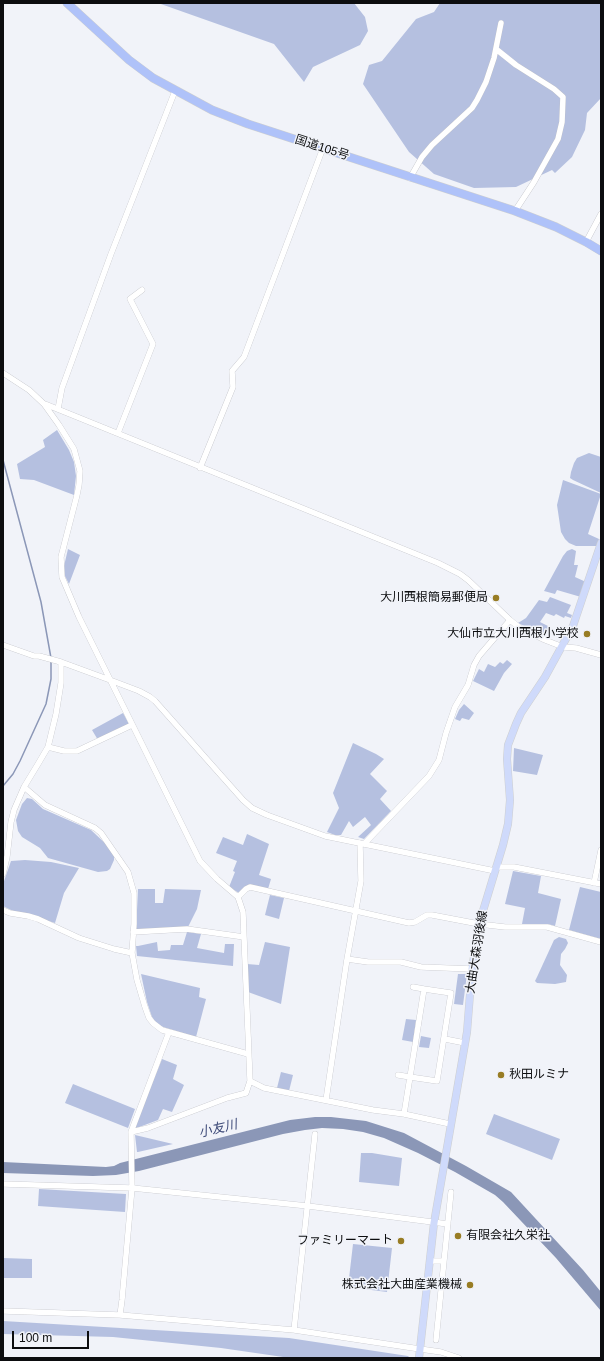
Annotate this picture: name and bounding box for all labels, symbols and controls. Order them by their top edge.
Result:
street label: 国道105号 [293,132,351,164]
place label: 大川西根簡易郵便局 [380,591,488,605]
marker: 大川西根簡易郵便局 [491,593,501,603]
place label: 大仙市立大川西根小学校 [447,627,579,641]
marker: 大仙市立大川西根小学校 [582,629,592,639]
street label: 大曲大森羽後線 [463,909,491,995]
place label: 秋田ルミナ [509,1068,569,1082]
marker: 秋田ルミナ [496,1070,506,1080]
water label: 小友川 [197,1117,239,1141]
place label: 有限会社久栄社 [466,1229,550,1243]
marker: 有限会社久栄社 [453,1231,463,1241]
place label: ファミリーマート [297,1234,393,1248]
marker: ファミリーマート [396,1236,406,1246]
place label: 株式会社大曲産業機械 [342,1278,462,1292]
marker: 株式会社大曲産業機械 [465,1280,475,1290]
scale bar [14,1323,91,1349]
text: 100 m [19,1331,52,1345]

